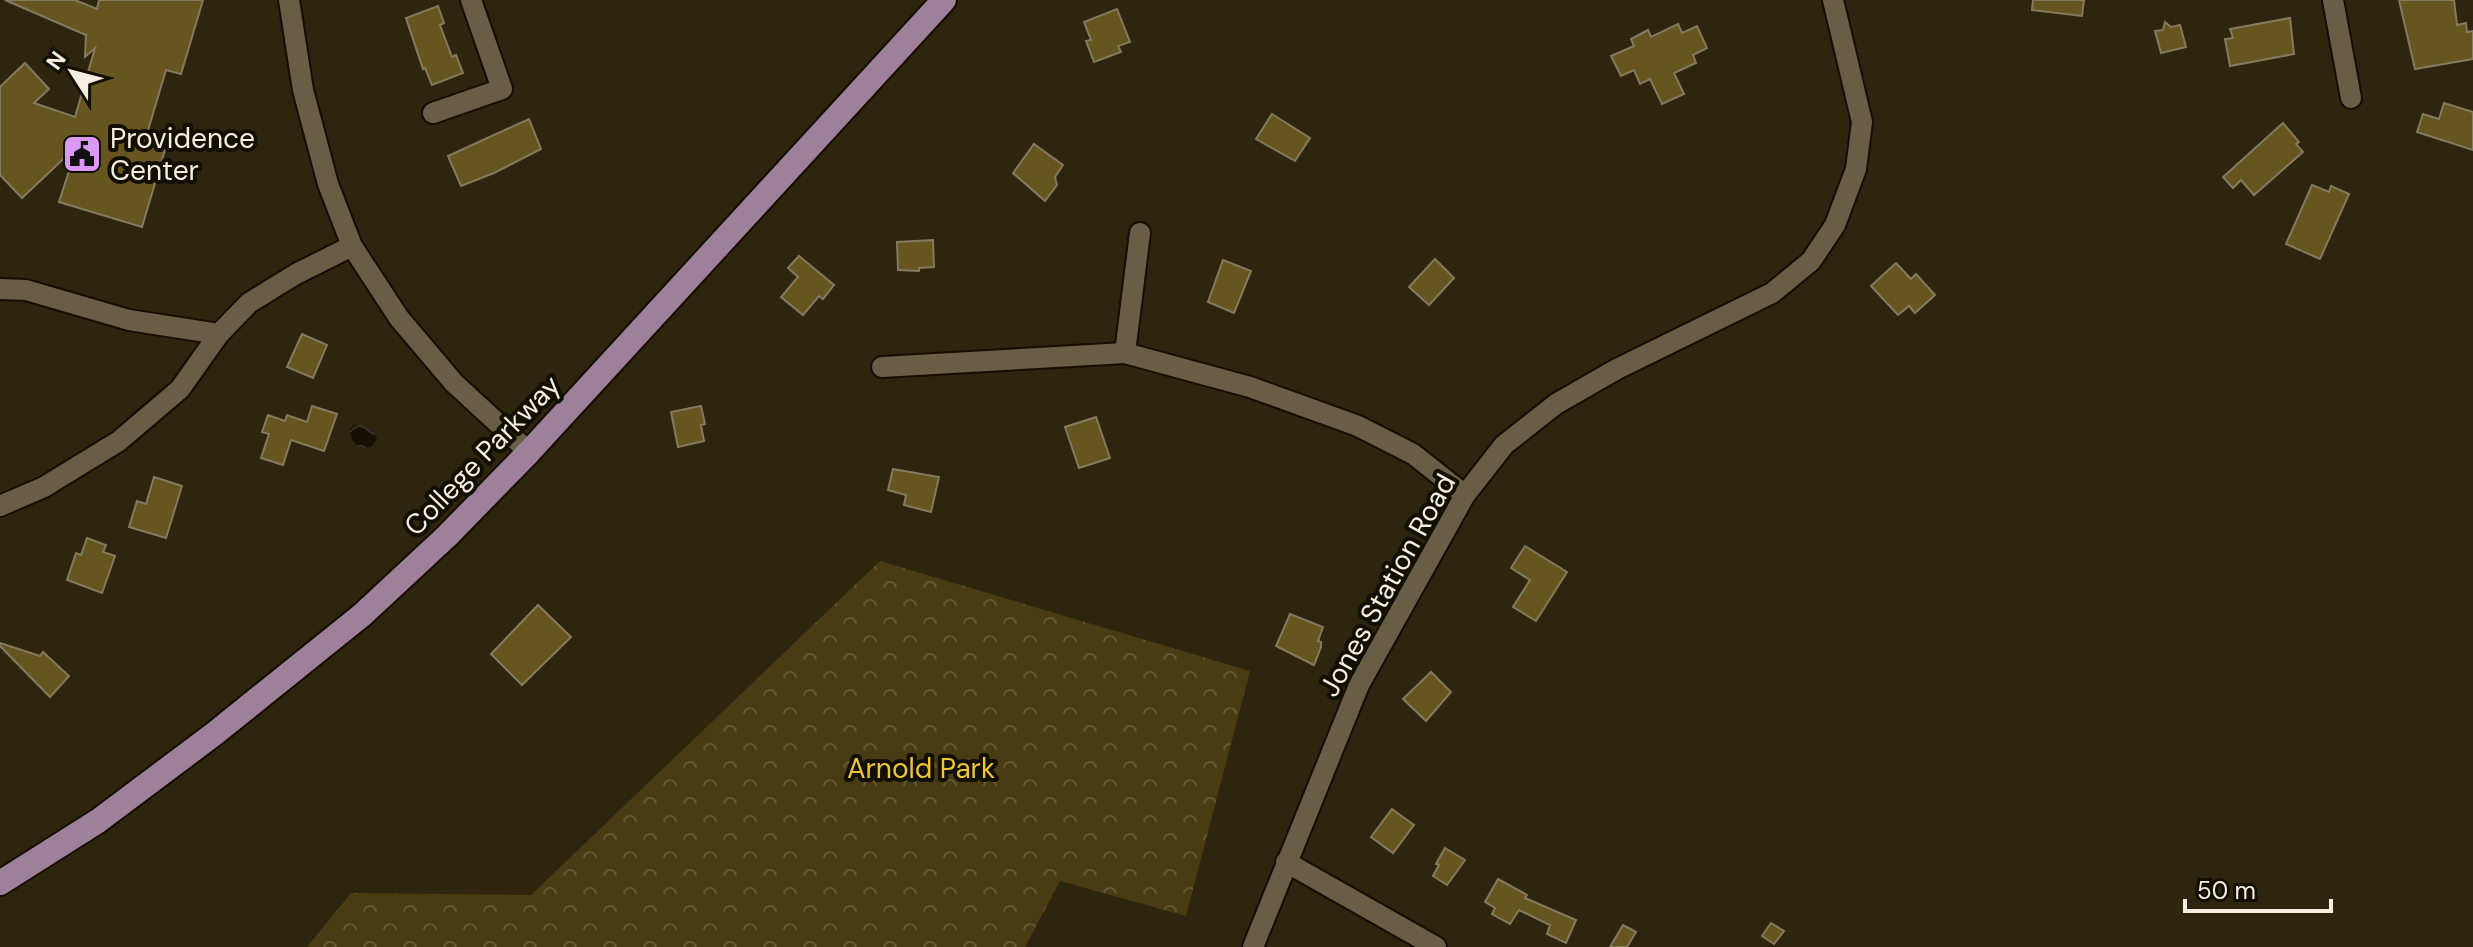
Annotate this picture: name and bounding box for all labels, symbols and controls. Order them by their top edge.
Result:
north arrow [32,32,112,112]
text: N [40,46,73,76]
place label: Providence Center [110,120,255,189]
public building icon: Providence Center [61,133,103,175]
street label: College Parkway [396,367,569,544]
street label: Jones Station Road [1311,467,1464,703]
park label: Arnold Park [847,750,995,787]
scale bar [2185,863,2331,913]
text: 50 m [2197,875,2256,906]

